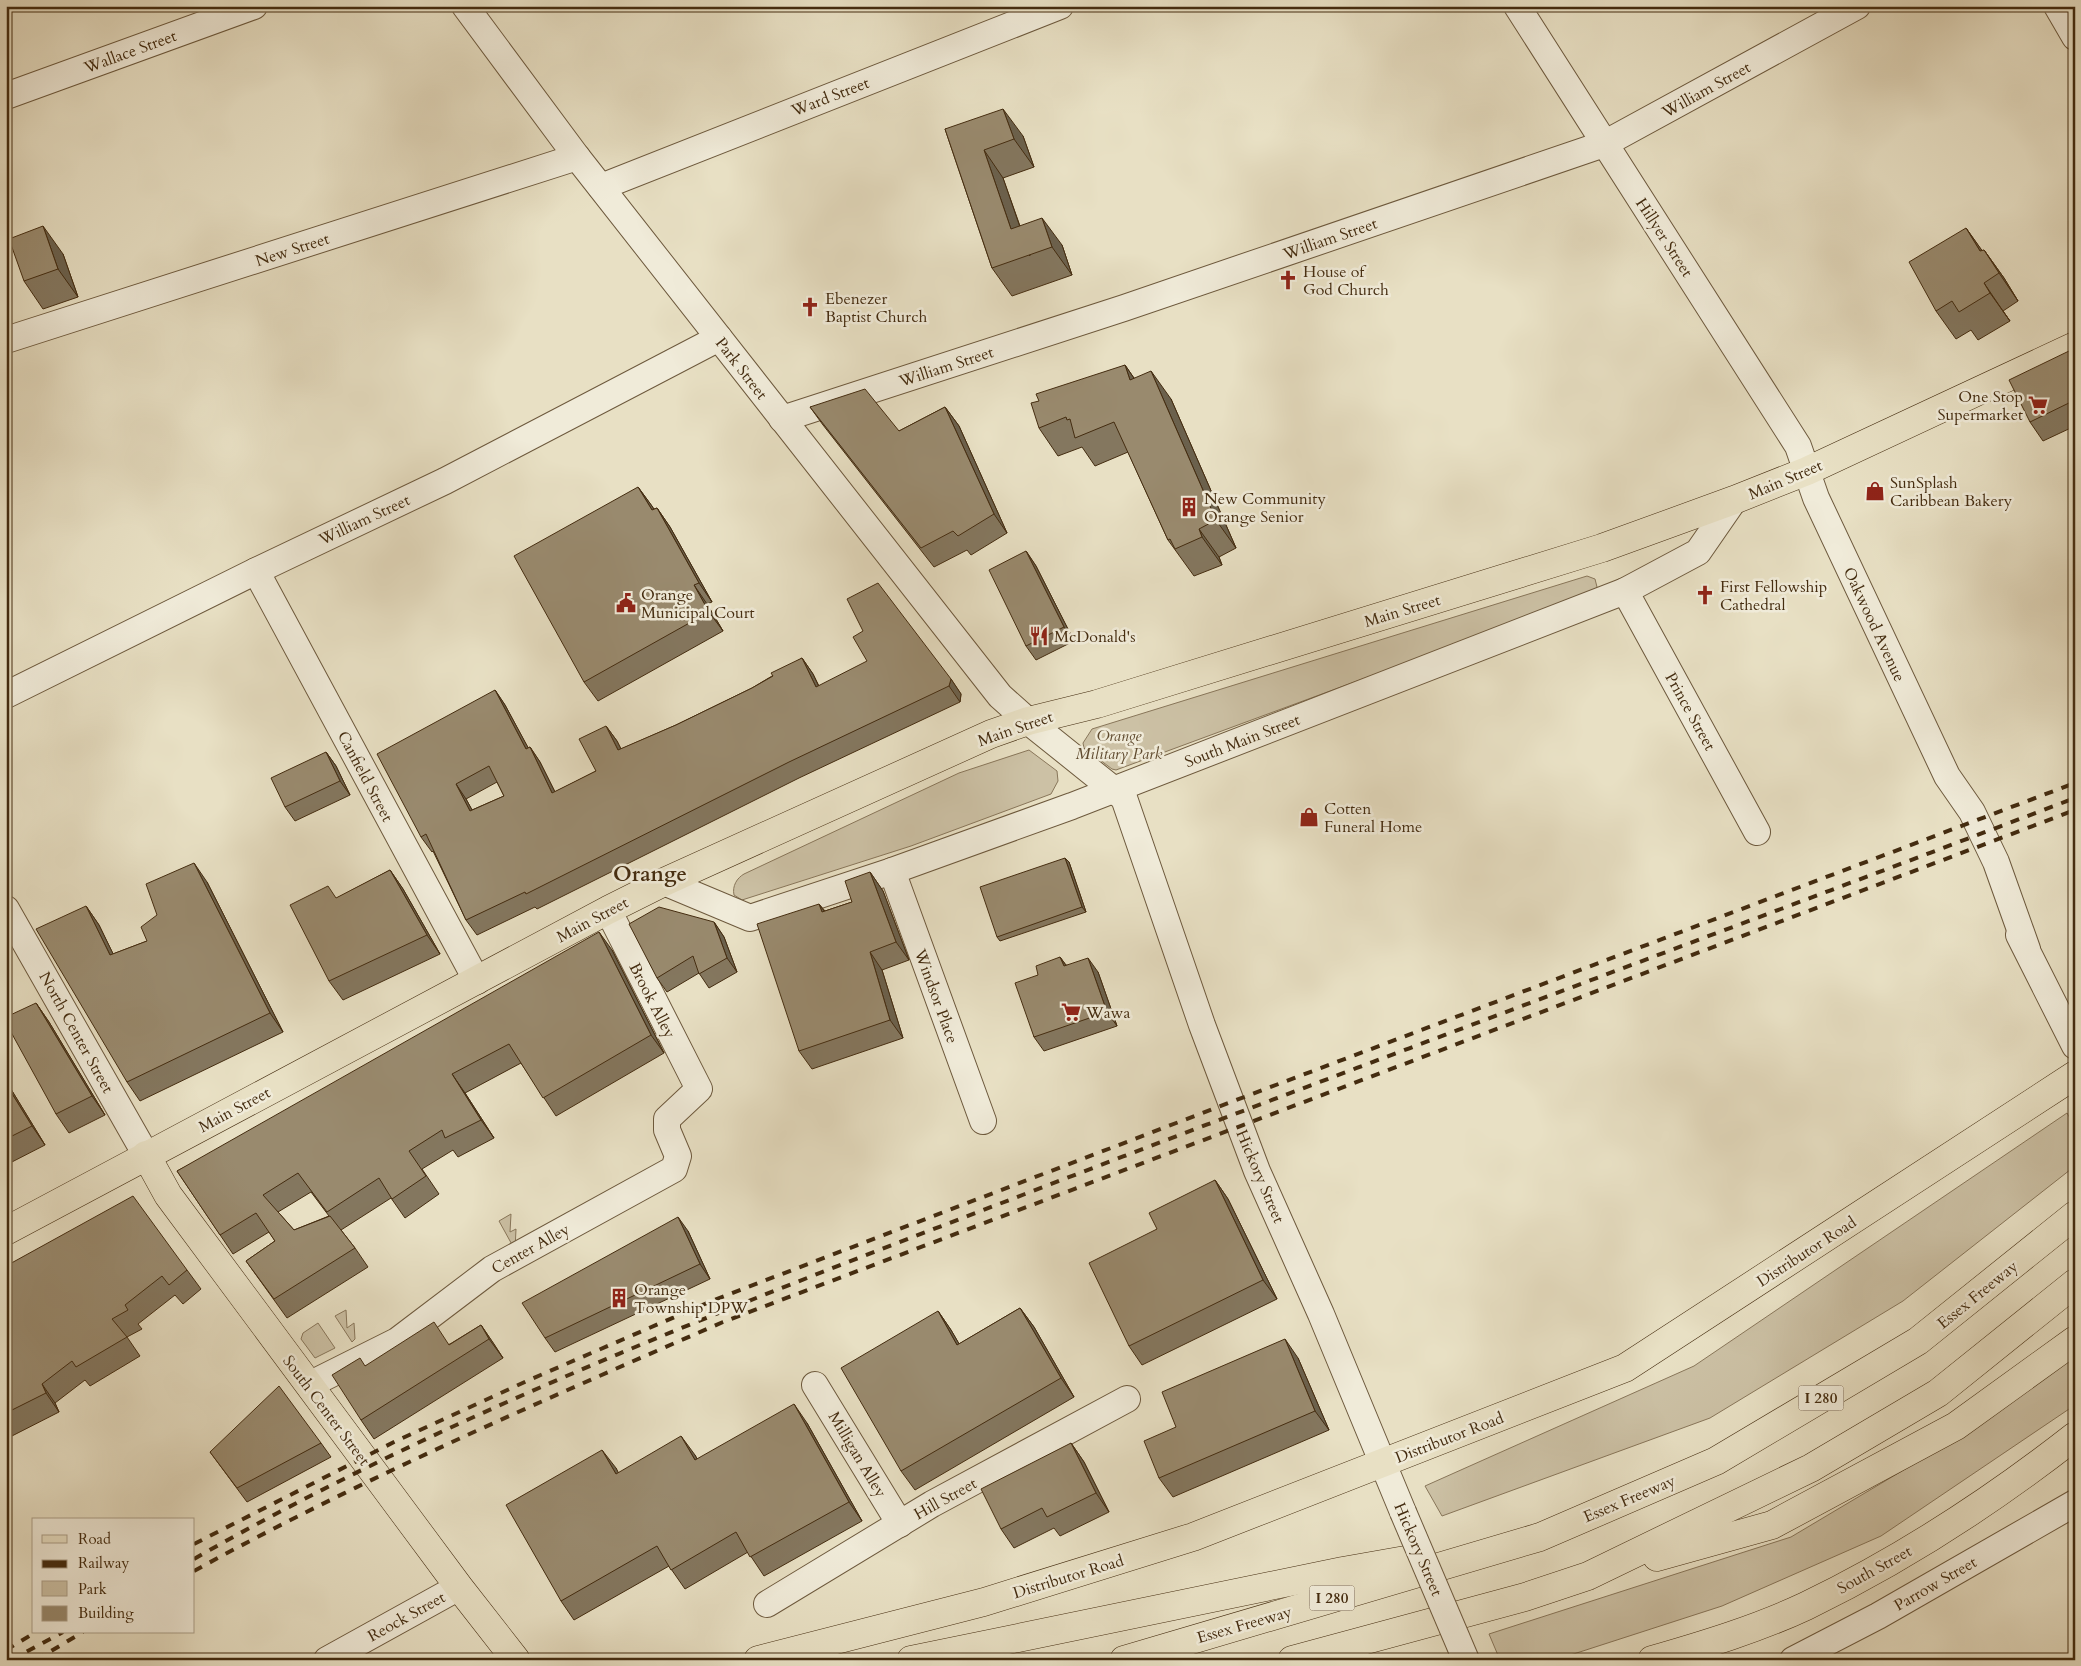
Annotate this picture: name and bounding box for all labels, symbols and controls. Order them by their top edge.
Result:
street label: Wallace Street [80,25,180,79]
street label: William Street [1657,56,1755,124]
street label: Ward Street [787,72,872,122]
street label: Hillyer Street [1630,194,1698,281]
street label: William Street [1279,213,1380,266]
street label: New Street [253,228,332,272]
place label: House of God Church [1303,261,1389,301]
church icon: House of God Church [1277,269,1299,291]
place label: Ebenezer Baptist Church [825,288,927,328]
church icon: Ebenezer Baptist Church [799,296,821,318]
street label: Park Street [710,333,773,404]
street label: William Street [895,341,996,393]
place label: One Stop Supermarket [1937,386,2023,426]
supermarket icon: One Stop Supermarket [2027,394,2049,416]
street label: Main Street [1745,454,1826,505]
place label: SunSplash Caribbean Bakery [1890,472,2013,512]
shop icon: SunSplash Caribbean Bakery [1864,480,1886,502]
place label: New Community Orange Senior [1204,488,1326,528]
street label: William Street [314,489,414,551]
building icon: New Community Orange Senior [1178,496,1200,518]
street label: Oakwood Avenue [1838,564,1910,685]
place label: First Fellowship Cathedral [1720,576,1827,616]
place label: Orange Municipal Court [641,584,755,624]
church icon: First Fellowship Cathedral [1694,584,1716,606]
street label: Main Street [1362,589,1443,633]
public building icon: Orange Municipal Court [615,592,637,614]
restaurant icon: McDonald's [1028,625,1050,647]
place label: McDonald's [1054,626,1136,648]
street label: Prince Street [1660,668,1721,755]
street label: Main Street [975,706,1056,752]
street label: South Main Street [1181,709,1303,773]
park label: Orange Military Park [1076,725,1162,765]
street label: Canfield Street [332,727,398,826]
place label: Cotten Funeral Home [1324,798,1422,838]
shop icon: Cotten Funeral Home [1298,806,1320,828]
district label: Orange [613,860,687,889]
street label: Main Street [553,892,632,948]
street label: Windsor Place [908,945,963,1047]
street label: Brook Alley [624,959,681,1043]
street label: North Center Street [34,968,119,1097]
supermarket icon: Wawa [1060,1001,1082,1023]
place label: Wawa [1085,1002,1130,1024]
street label: Main Street [195,1082,274,1138]
street label: Hickory Street [1231,1126,1290,1226]
street label: Distributor Road [1752,1211,1861,1292]
street label: Center Alley [487,1218,574,1279]
street label: Essex Freeway [1933,1255,2023,1334]
place label: Orange Township DPW [634,1279,748,1319]
building icon: Orange Township DPW [608,1287,630,1309]
street label: South Center Street [277,1351,375,1470]
road number: I 280 [1798,1386,1844,1410]
street label: Milligan Alley [823,1407,892,1502]
street label: Distributor Road [1392,1407,1507,1469]
street label: Essex Freeway [1580,1469,1679,1528]
street label: Hill Street [910,1473,981,1525]
street label: Hickory Street [1389,1499,1448,1599]
legend [32,1518,195,1634]
text: Road [78,1529,111,1549]
street label: South Street [1833,1540,1916,1599]
street label: Distributor Road [1010,1550,1127,1604]
street label: Parrow Street [1890,1551,1981,1616]
text: Railway [78,1553,129,1573]
text: Park [78,1579,107,1599]
street label: Reock Street [364,1586,449,1647]
road number: I 280 [1310,1586,1354,1610]
street label: Essex Freeway [1194,1601,1295,1649]
text: Building [78,1603,134,1623]

